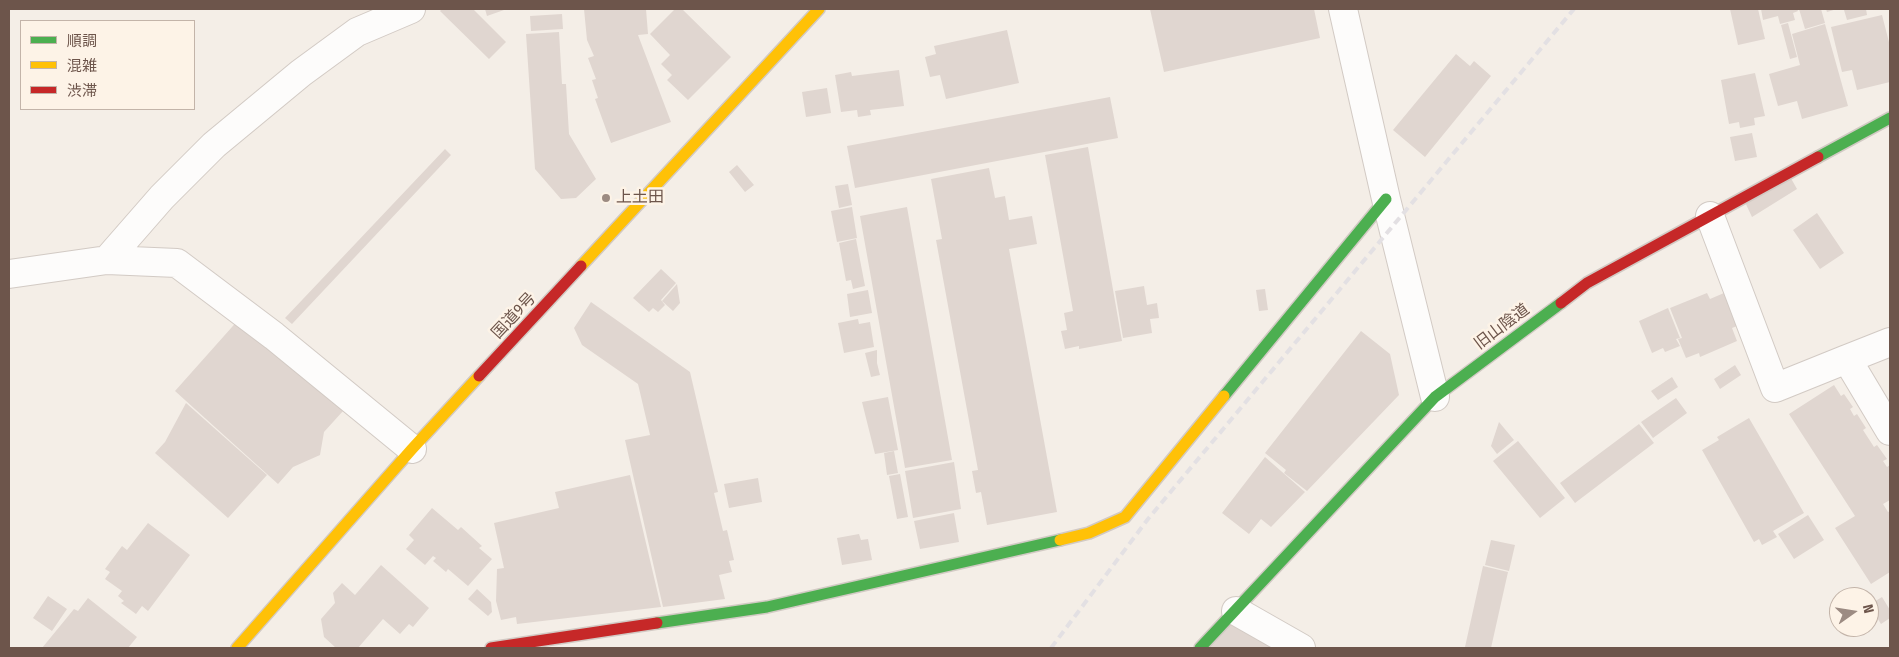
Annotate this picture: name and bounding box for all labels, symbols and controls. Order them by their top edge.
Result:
legend [20,20,195,110]
text: 順調 [67,32,97,50]
text: 混雑 [67,57,97,75]
text: 渋滞 [67,82,97,100]
place label: 上土田 [616,188,664,208]
marker: 上土田 [600,192,612,204]
street label: 国道9号 [488,289,540,343]
street label: 旧山陰道 [1471,300,1533,354]
north arrow [1829,587,1879,637]
text: N [1859,603,1877,615]

